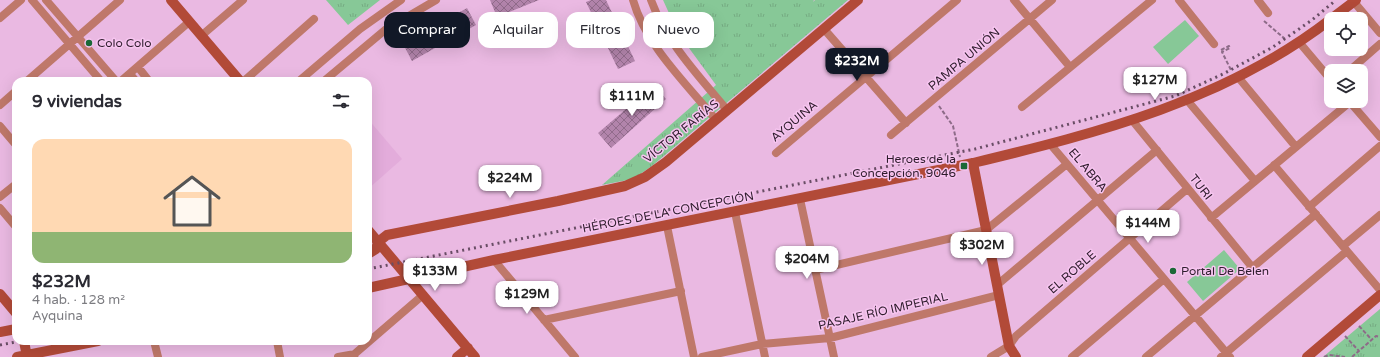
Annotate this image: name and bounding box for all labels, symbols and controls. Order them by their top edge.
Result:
chip: Comprar [384,12,470,48]
chip: Alquilar [478,12,558,48]
chip: Filtros [566,12,635,48]
chip: Nuevo [643,12,714,48]
map controls [1324,12,1368,108]
button: locate [1324,12,1368,56]
street label: PAMPA UNIÓN [925,25,1003,93]
place label: Colo Colo [97,36,152,50]
marker: Colo Colo [84,38,94,48]
pin: $232M [829,48,885,82]
text: $232M [834,53,880,69]
button: layers [1324,64,1368,108]
pin: $127M [1127,67,1183,101]
text: $127M [1132,72,1178,88]
pin: $111M [604,83,660,117]
text: $111M [609,88,655,104]
icon: filters [330,90,352,112]
text: 9 viviendas [32,91,122,112]
street label: VÍCTOR FARÍAS [641,96,721,166]
street label: AYQUINA [768,97,820,144]
street label: EL ABRA [1066,145,1110,195]
place label: Heroes de la Concepción, 9046 [852,152,956,180]
marker: Heroes de la Concepción, 9046 [959,161,969,171]
icon: home [156,165,228,237]
pin: $224M [482,165,538,199]
text: $224M [487,170,533,186]
street label: TURI [1187,172,1215,202]
street label: HÉROES DE LA CONCEPCIÓN [581,188,755,236]
pin: $144M [1120,210,1176,244]
text: $144M [1125,215,1171,231]
pin: $302M [954,232,1010,266]
text: $302M [959,237,1005,253]
pin: $204M [779,246,835,280]
street label: EL ROBLE [1045,247,1099,297]
text: $204M [784,251,830,267]
pin: $133M [407,258,463,292]
text: $133M [412,263,458,279]
place label: Portal De Belen [1181,264,1269,278]
marker: Portal De Belen [1168,266,1178,276]
text: $232M [32,271,91,292]
pin: $129M [499,281,555,315]
text: $129M [504,286,550,302]
street label: PASAJE RÍO IMPERIAL [817,289,949,333]
text: 4 hab. · 128 m² [32,292,125,308]
text: Ayquina [32,308,83,324]

